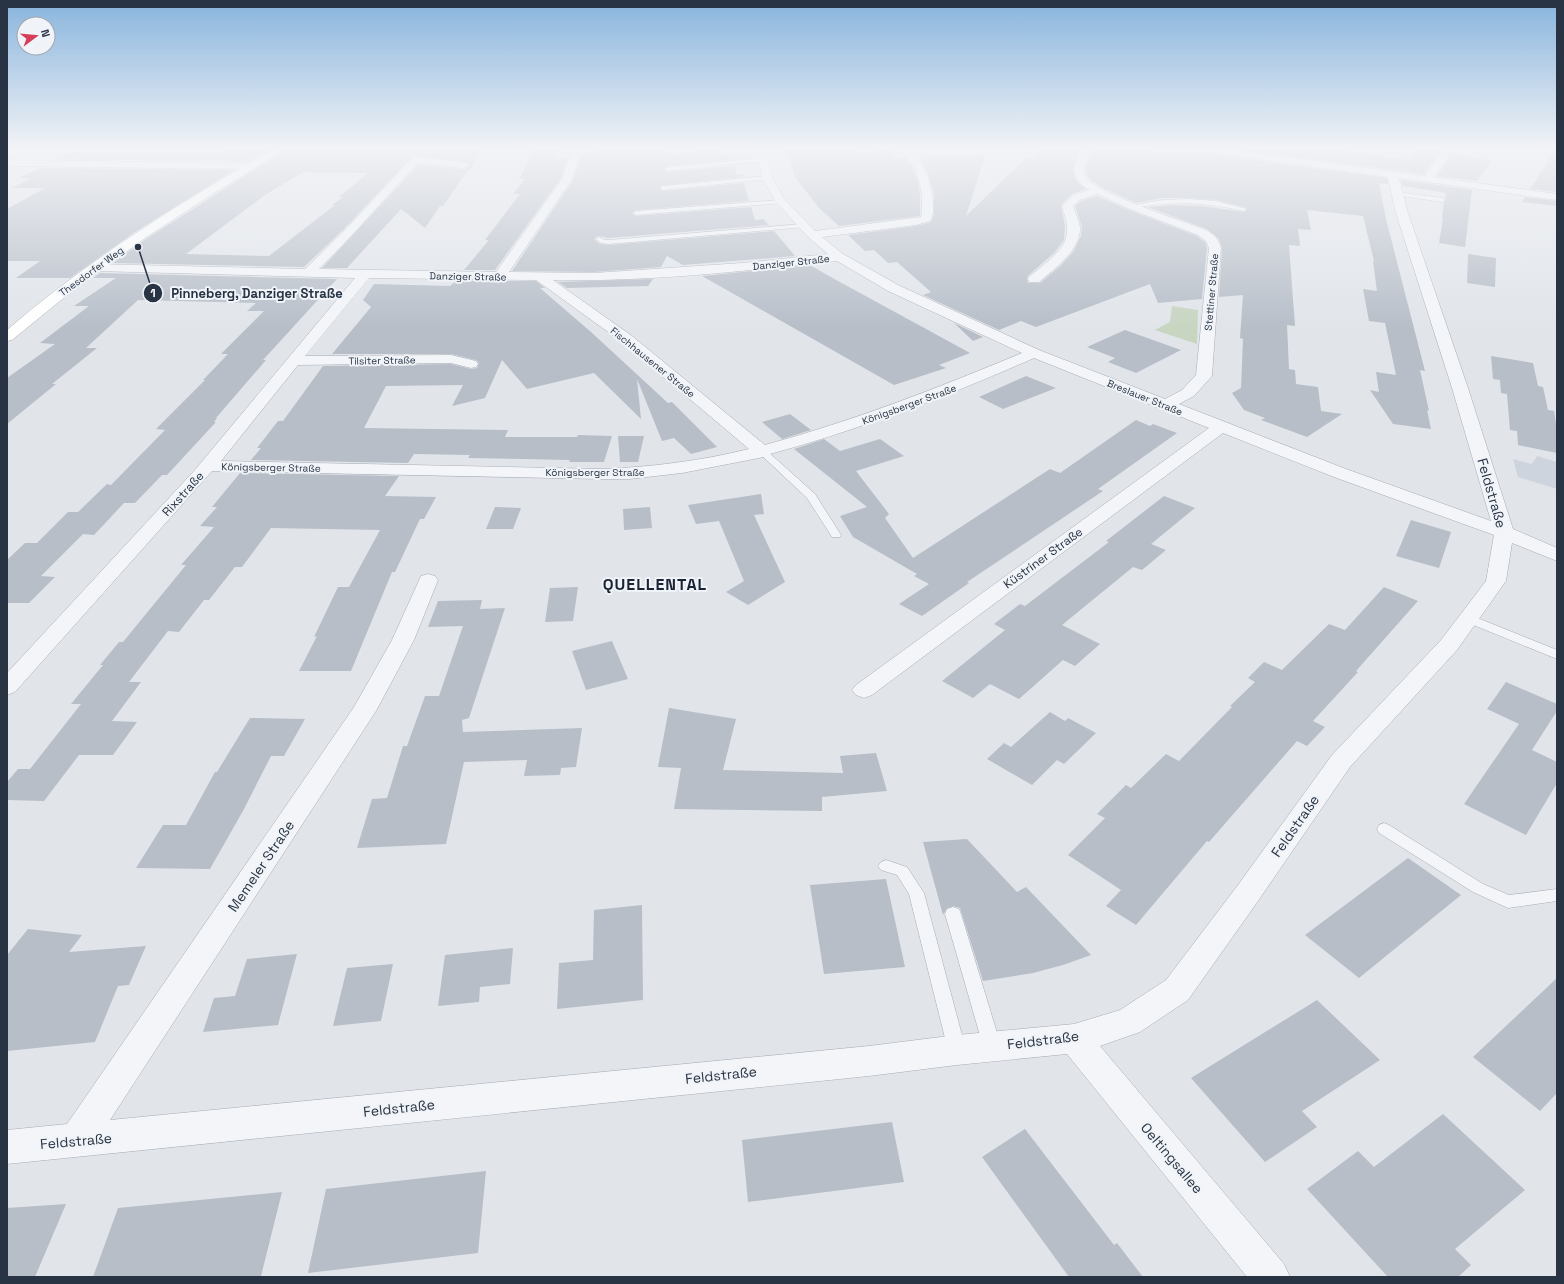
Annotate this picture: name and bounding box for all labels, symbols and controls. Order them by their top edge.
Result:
north arrow [16,16,56,56]
text: N [38,28,53,39]
street label: Thesdorfer Weg [56,244,126,299]
street label: Danziger Straße [752,252,830,273]
street label: Stettiner Straße [1202,253,1221,331]
street label: Danziger Straße [429,269,507,284]
callout: Pinneberg, Danziger Straße [143,281,351,306]
text: 1 [150,285,156,301]
text: Pinneberg, Danziger Straße [171,285,343,302]
street label: Fischhausener Straße [608,324,698,401]
street label: Tilsiter Straße [348,353,416,368]
street label: Breslauer Straße [1105,376,1184,419]
street label: Königsberger Straße [860,381,958,428]
street label: Feldstraße [1473,456,1511,530]
street label: Königsberger Straße [221,460,321,475]
street label: Königsberger Straße [545,466,645,479]
street label: Rixstraße [159,468,207,520]
street label: Küstriner Straße [1000,524,1086,592]
district label: QUELLENTAL [603,574,707,595]
street label: Feldstraße [1267,791,1323,861]
street label: Memeler Straße [224,817,298,915]
street label: Feldstraße [1006,1027,1080,1053]
street label: Feldstraße [684,1062,758,1088]
street label: Feldstraße [362,1095,436,1121]
street label: Oeltingsallee [1137,1119,1207,1197]
street label: Feldstraße [39,1129,113,1153]

